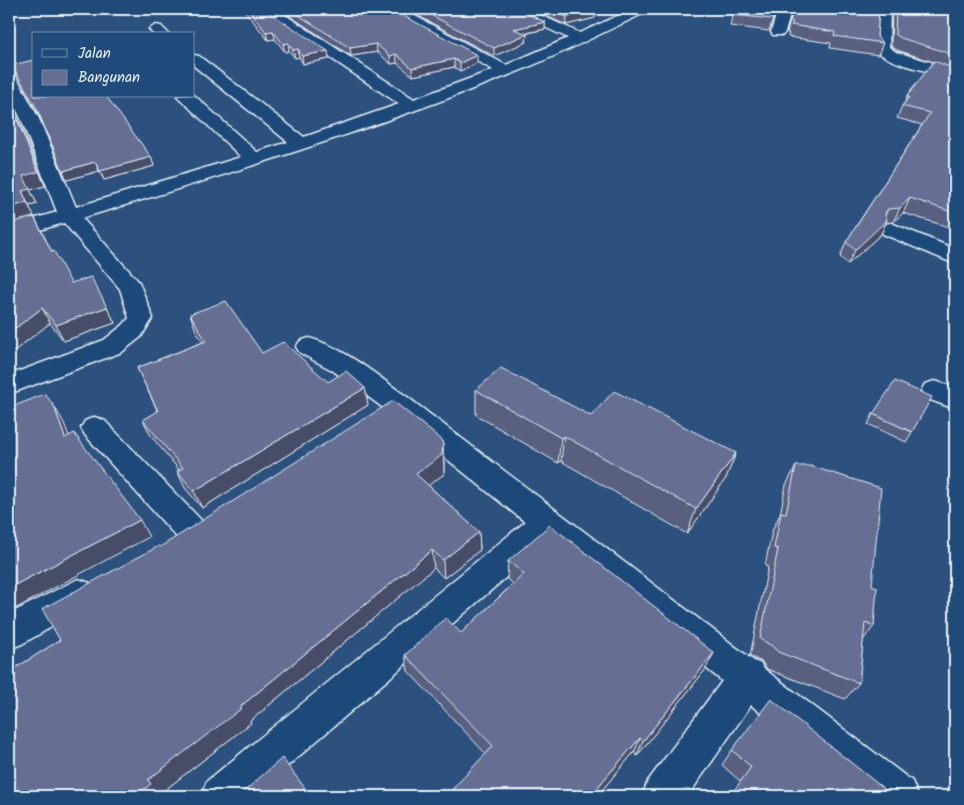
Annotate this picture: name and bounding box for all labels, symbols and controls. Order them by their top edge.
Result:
legend [32,32,195,98]
text: Jalan [78,42,111,66]
text: Bangunan [78,66,140,90]

